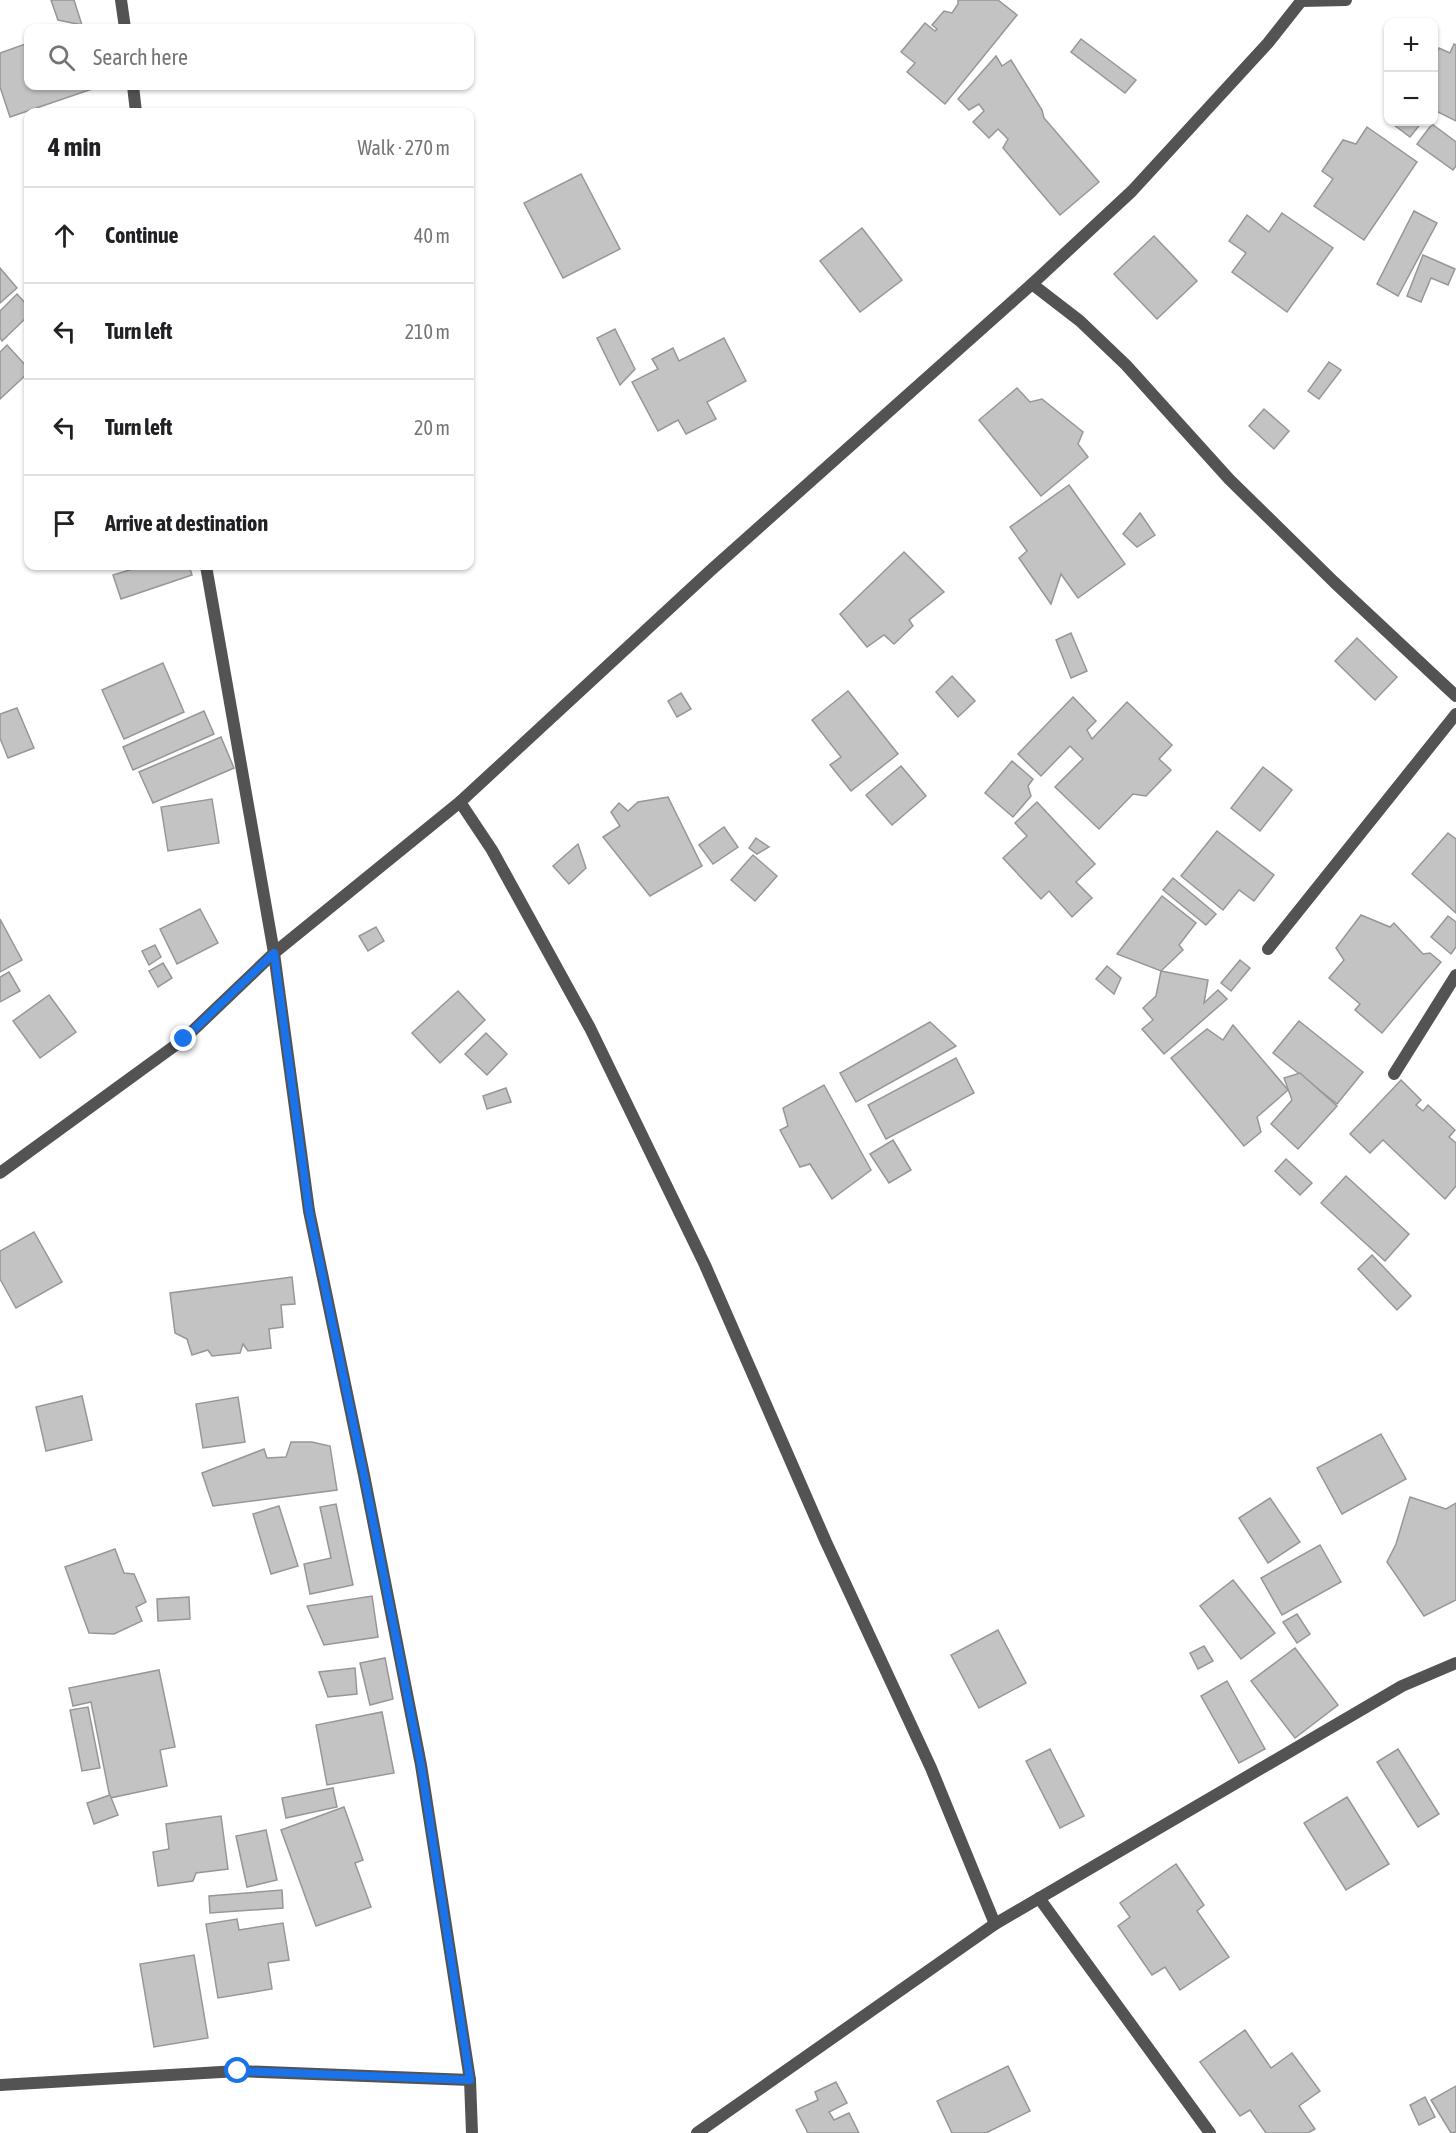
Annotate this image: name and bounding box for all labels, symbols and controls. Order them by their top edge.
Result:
map controls [1384,18,1438,126]
button: + [1384,18,1438,72]
search box [24,24,474,90]
icon: search [45,41,78,74]
text: Search here [93,44,188,70]
button: − [1384,72,1438,126]
text: 4 min [48,132,101,162]
text: Walk · 270 m [358,136,450,159]
icon: ahead [48,219,81,252]
text: Continue [105,222,179,248]
text: 40 m [414,224,450,247]
icon: left [48,315,81,348]
text: Turn left [105,318,172,344]
text: 210 m [405,320,450,343]
icon: left [48,411,81,444]
text: Turn left [105,414,172,440]
text: 20 m [414,416,450,439]
icon: arrive [48,507,81,540]
text: Arrive at destination [105,510,268,536]
route end [170,1025,196,1051]
route start [224,2057,250,2083]

